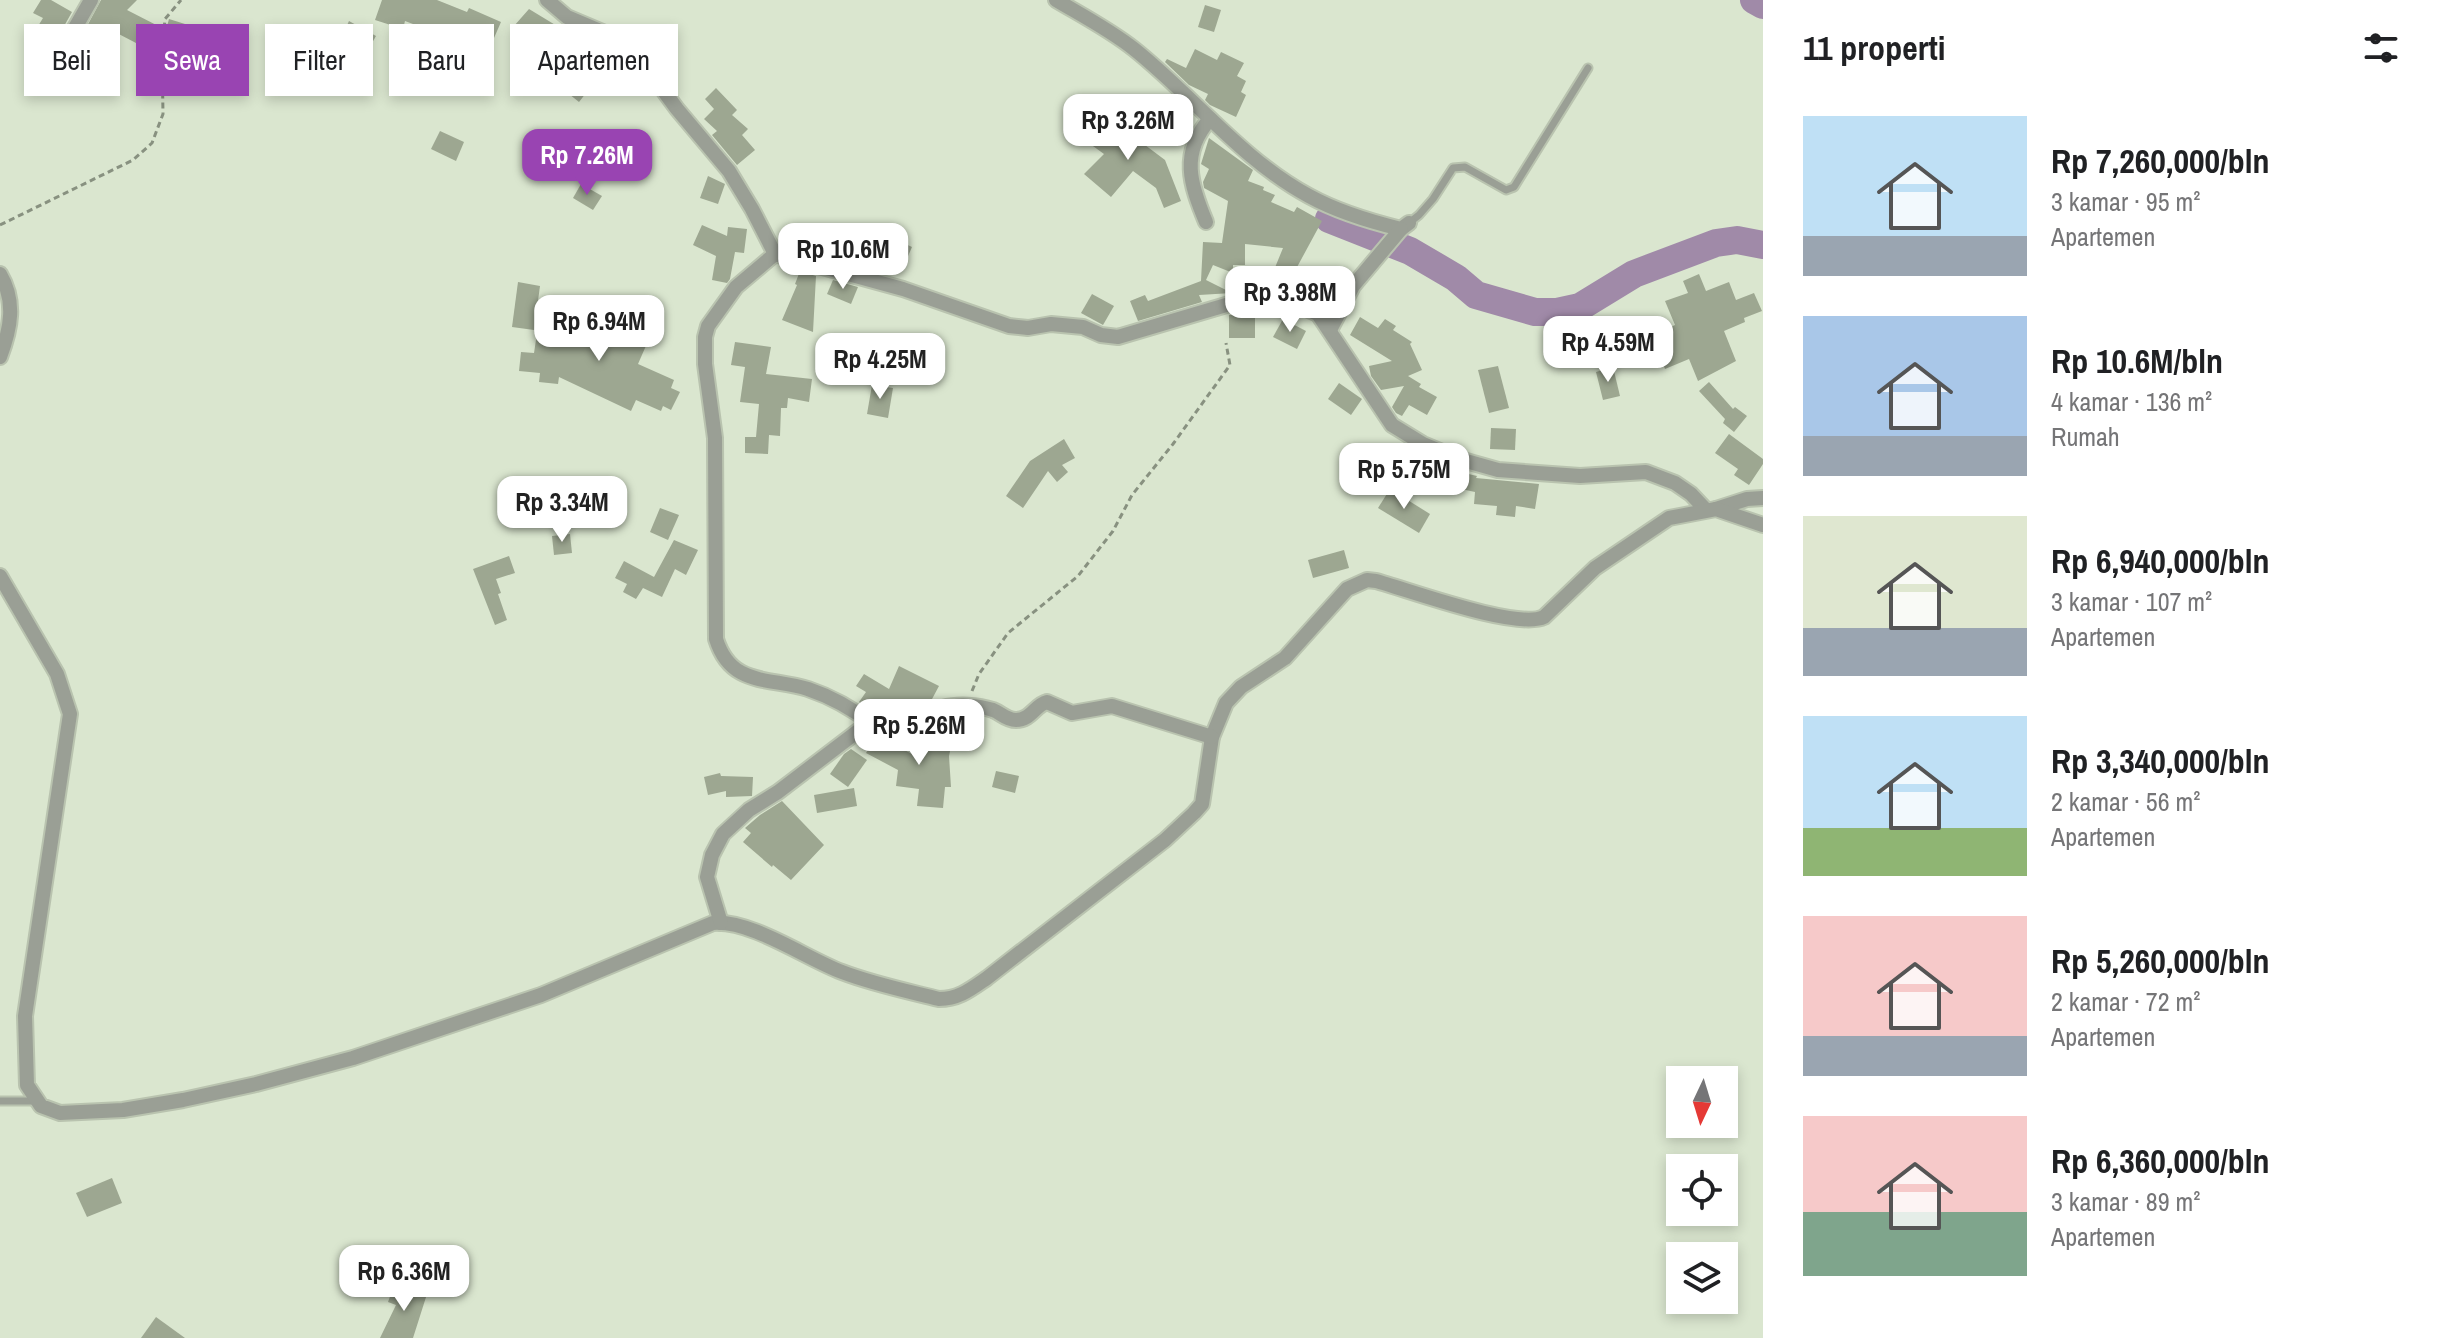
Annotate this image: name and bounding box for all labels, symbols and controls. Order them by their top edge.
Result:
chip: Beli [24,24,120,96]
chip: Sewa [136,24,249,96]
chip: Filter [265,24,373,96]
chip: Baru [389,24,494,96]
chip: Apartemen [510,24,678,96]
text: 11 properti [1803,25,1946,71]
icon: filters [2359,26,2403,70]
pin: Rp 3.26M [1045,94,1211,162]
text: Rp 3.26M [1081,102,1175,137]
pin: Rp 7.26M [504,129,670,197]
text: Rp 7.26M [540,137,634,172]
text: Rp 7,260,000/bln [2051,138,2270,184]
icon: home [1867,148,1963,244]
text: 3 kamar · 95 m² [2051,184,2200,219]
text: Apartemen [2051,219,2155,254]
pin: Rp 10.6M [760,223,926,291]
text: Rp 10.6M [796,231,890,266]
pin: Rp 3.98M [1207,266,1373,334]
text: Rp 3.98M [1243,274,1337,309]
pin: Rp 6.94M [516,295,682,363]
text: Rp 6.94M [552,303,646,338]
pin: Rp 4.59M [1525,316,1691,384]
text: Rp 4.59M [1561,324,1655,359]
pin: Rp 4.25M [797,333,963,401]
text: Rp 10.6M/bln [2051,338,2223,384]
text: Rp 4.25M [833,341,927,376]
icon: home [1867,348,1963,444]
text: 4 kamar · 136 m² [2051,384,2212,419]
text: Rumah [2051,419,2120,454]
pin: Rp 5.75M [1321,443,1487,511]
text: Rp 5.75M [1357,451,1451,486]
pin: Rp 3.34M [479,476,645,544]
text: Rp 3.34M [515,484,609,519]
text: Rp 6,940,000/bln [2051,538,2270,584]
icon: home [1867,548,1963,644]
text: 3 kamar · 107 m² [2051,584,2212,619]
text: Apartemen [2051,619,2155,654]
pin: Rp 5.26M [836,699,1002,767]
text: Rp 5.26M [872,707,966,742]
text: Rp 3,340,000/bln [2051,738,2270,784]
icon: home [1867,748,1963,844]
text: 2 kamar · 56 m² [2051,784,2200,819]
text: Apartemen [2051,819,2155,854]
text: Rp 5,260,000/bln [2051,938,2270,984]
icon: home [1867,948,1963,1044]
text: 2 kamar · 72 m² [2051,984,2200,1019]
text: Apartemen [2051,1019,2155,1054]
north arrow [1666,1066,1738,1138]
map controls [1666,1066,1738,1314]
text: Rp 6,360,000/bln [2051,1138,2270,1184]
icon: home [1867,1148,1963,1244]
button: locate [1666,1154,1738,1226]
text: 3 kamar · 89 m² [2051,1184,2200,1219]
text: Apartemen [2051,1219,2155,1254]
button: layers [1666,1242,1738,1314]
pin: Rp 6.36M [321,1245,487,1313]
text: Rp 6.36M [357,1253,451,1288]

